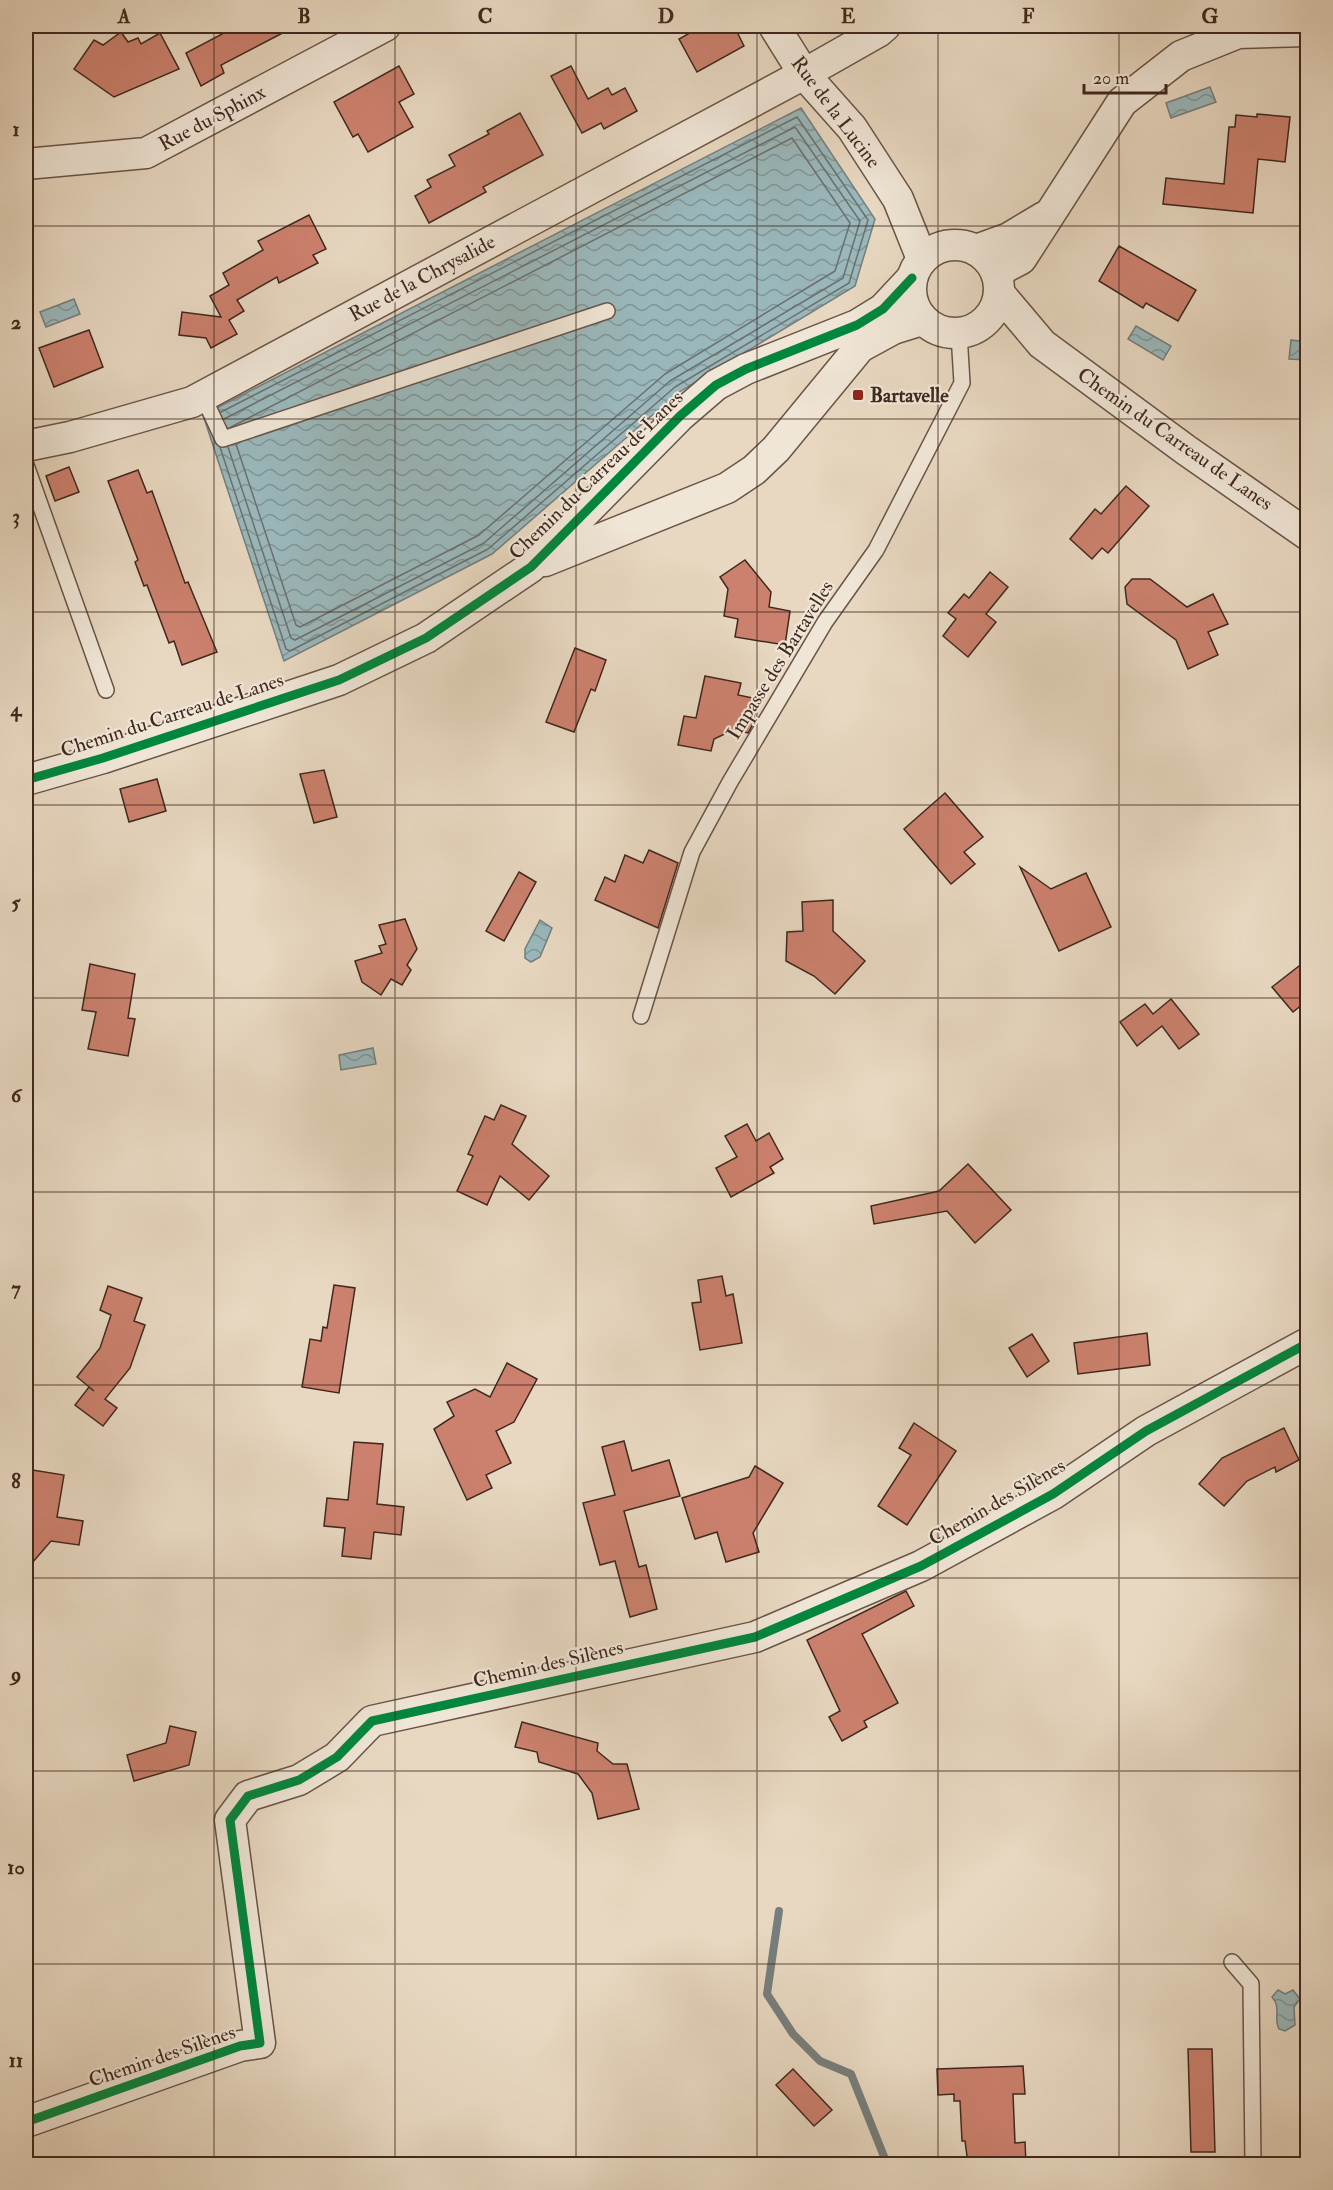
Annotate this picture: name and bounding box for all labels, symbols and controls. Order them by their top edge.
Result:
text: A [117,4,131,29]
text: B [297,4,311,29]
text: C [478,4,492,29]
text: D [658,4,674,29]
text: E [841,4,856,29]
text: F [1022,4,1035,29]
text: G [1202,4,1219,29]
street label: Rue de la Lucine [786,51,886,173]
scale bar [1084,57,1166,95]
text: 20 m [1093,67,1129,90]
street label: Rue du Sphinx [154,79,270,158]
text: 1 [12,117,20,142]
street label: Rue de la Chrysalide [345,229,499,327]
text: 2 [11,310,21,335]
street label: Chemin du Carreau de Lanes [1073,362,1278,516]
place label: Bartavelle [870,383,949,408]
street label: Chemin du Carreau de Lanes [504,385,688,565]
marker: Bartavelle [851,388,865,402]
text: 3 [12,504,20,529]
street label: Impasse des Bartavelles [721,576,840,745]
street label: Chemin du Carreau de Lanes [57,667,287,763]
text: 4 [10,697,23,722]
text: 5 [12,890,22,915]
text: 6 [11,1083,23,1108]
text: 7 [11,1276,21,1301]
street label: Chemin des Silènes [924,1453,1070,1551]
text: 8 [11,1469,21,1494]
street label: Chemin des Silènes [470,1635,626,1693]
text: 9 [9,1662,21,1687]
text: 10 [7,1855,25,1880]
street label: Chemin des Silènes [85,2019,239,2093]
text: 11 [9,2048,23,2073]

